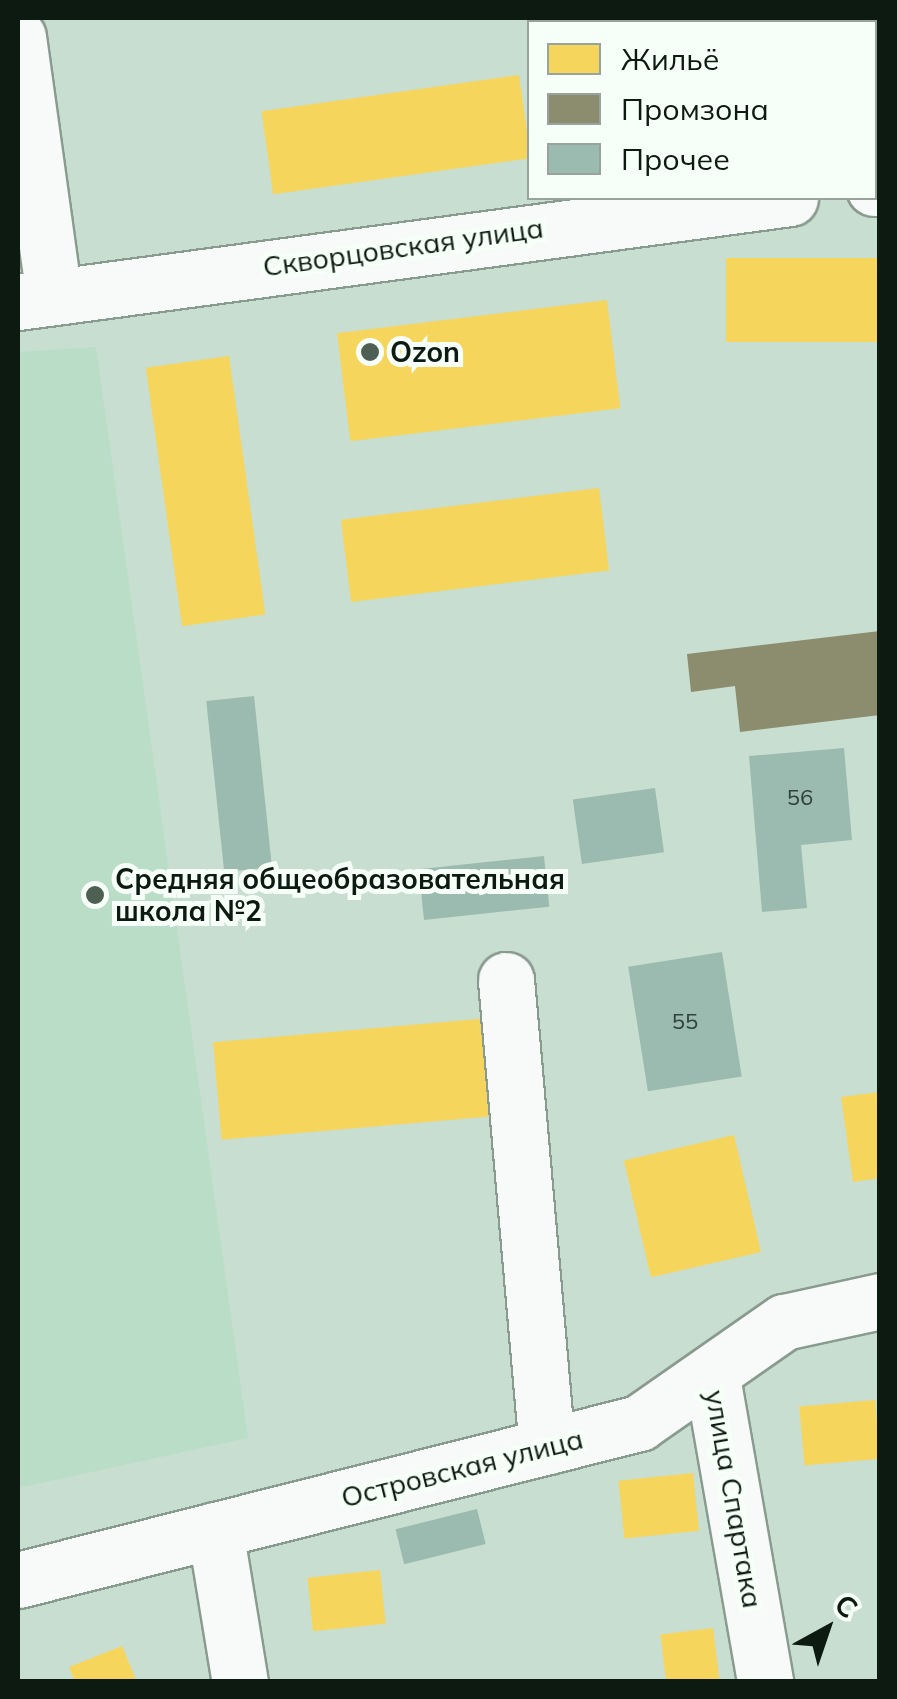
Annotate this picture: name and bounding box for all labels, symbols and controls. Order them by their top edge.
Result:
legend [527,20,877,200]
text: Жильё [621,40,719,78]
text: Промзона [621,90,769,128]
text: Прочее [621,140,730,178]
street label: Скворцовская улица [261,211,545,283]
place label: Ozon [390,335,460,369]
marker: Ozon [359,341,381,363]
house number: 56 [787,785,813,811]
place label: Средняя общеобразовательная школа №2 [115,862,565,928]
marker: Средняя общеобразовательная школа №2 [84,884,106,906]
house number: 55 [672,1009,698,1035]
street label: улица Спартака [698,1387,770,1611]
street label: Островская улица [338,1422,586,1514]
north arrow [777,1579,877,1679]
text: С [828,1586,865,1625]

